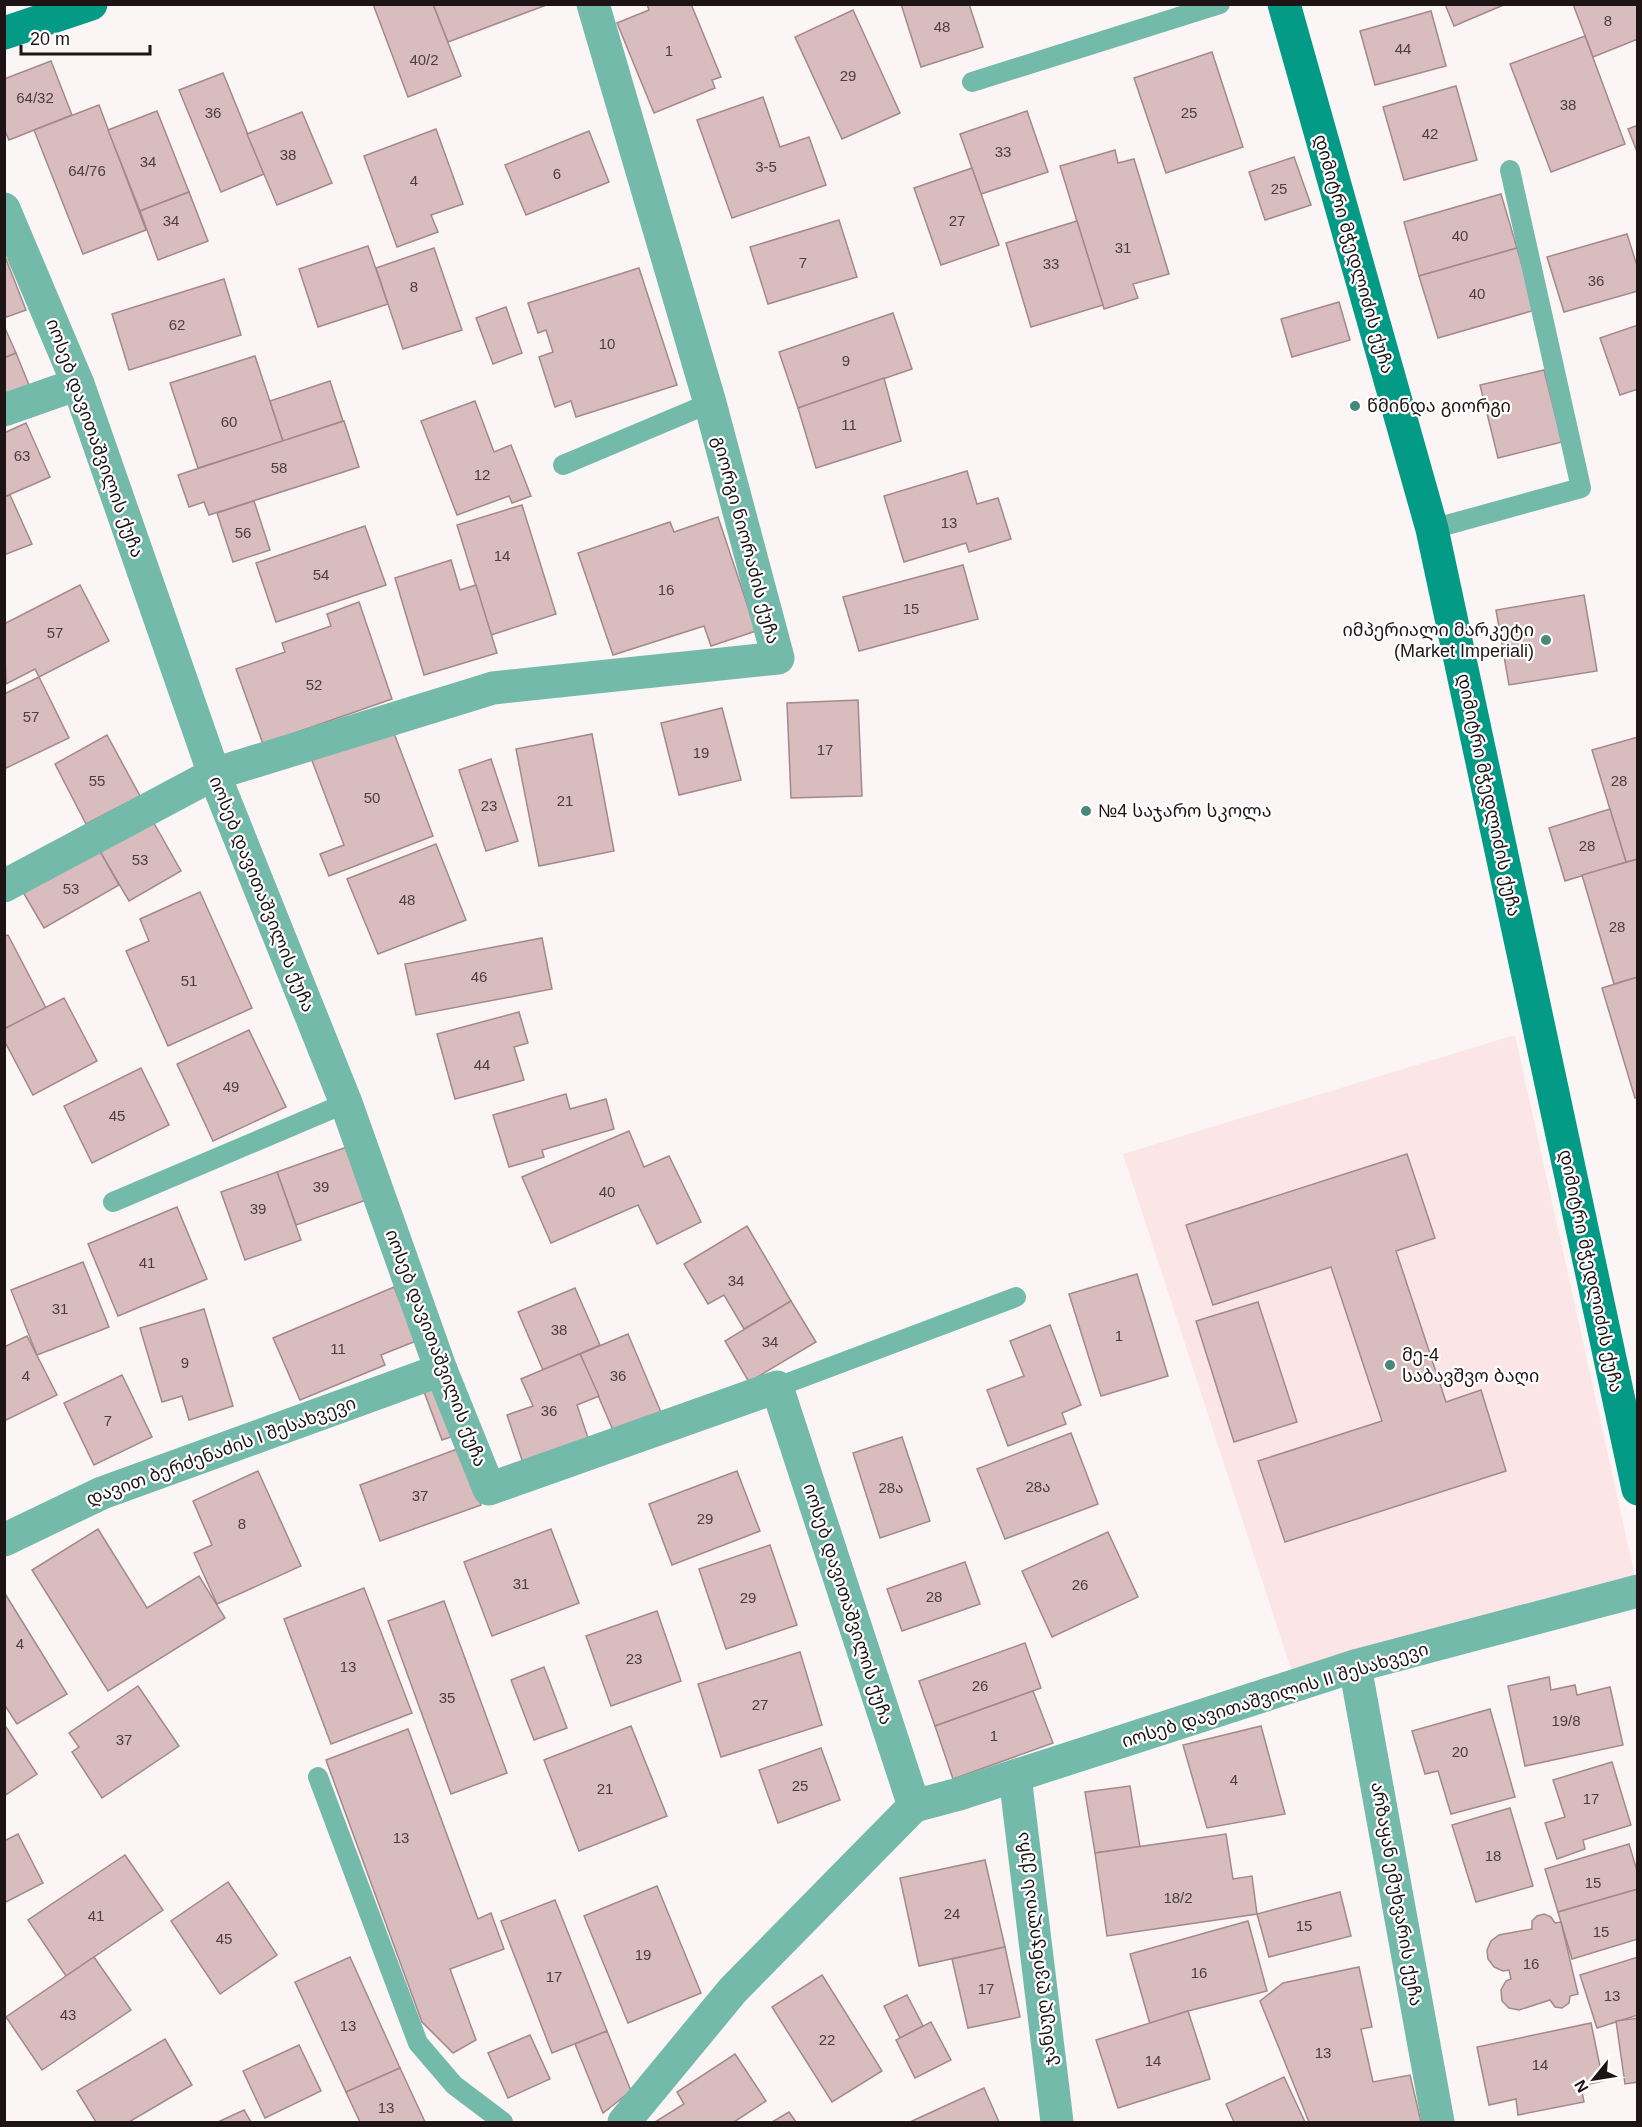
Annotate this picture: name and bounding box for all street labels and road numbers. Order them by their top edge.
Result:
street label: დიმიტრი მჭედლიძის ქუჩა [1309,132,1398,376]
street label: იოსებ დავითაშვილის ქუჩა [41,316,148,560]
street label: გიორგი ნიორაძის ქუჩა [708,434,783,646]
street label: დიმიტრი მჭედლიძის ქუჩა [1452,672,1525,919]
street label: იოსებ დავითაშვილის ქუჩა [204,773,319,1015]
street label: დიმიტრი მჭედლიძის ქუჩა [1554,1148,1627,1395]
street label: იოსებ დავითაშვილის ქუჩა [380,1227,491,1470]
street label: დავით ბერძენაძის I შესახვევი [83,1393,359,1510]
street label: იოსებ დავითაშვილის ქუჩა [799,1481,897,1728]
street label: იოსებ დავითაშვილის II შესახვევი [1119,1639,1431,1752]
street label: არზაყან ემუხვარის ქუჩა [1366,1780,1427,2008]
street label: ჯანსუღ ღვინჯილიას ქუჩა [1012,1831,1061,2067]

